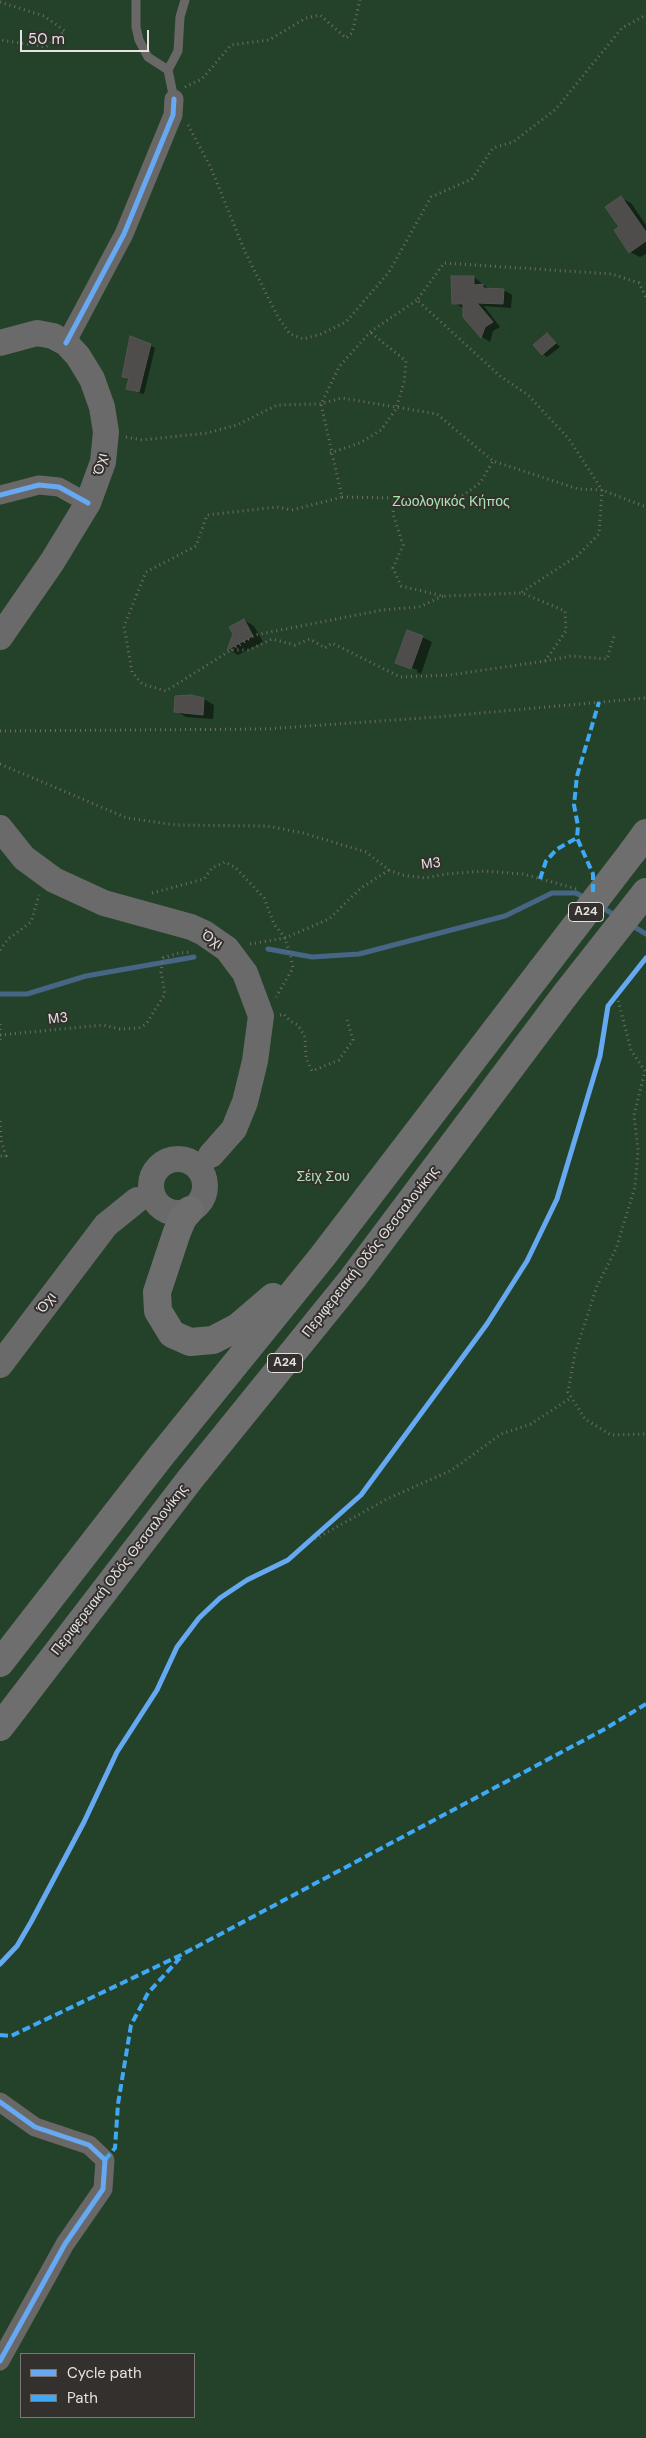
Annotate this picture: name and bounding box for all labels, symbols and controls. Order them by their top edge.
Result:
scale bar [22,20,151,52]
text: 50 m [28,29,65,49]
street label: Όχι [90,452,112,476]
park label: Ζωολογικός Κήπος [392,494,510,510]
street label: Μ3 [420,855,442,873]
road number: Α24 [568,902,604,922]
street label: Όχι [198,927,226,953]
street label: Μ3 [47,1009,69,1029]
street label: Περιφερειακή Οδός Θεσσαλονίκης [299,1163,443,1341]
park label: Σέιχ Σου [296,1169,350,1185]
street label: Όχι [34,1289,60,1317]
road number: Α24 [268,1354,302,1372]
street label: Περιφερειακή Οδός Θεσσαλονίκης [48,1481,192,1659]
legend [20,2353,195,2418]
text: Cycle path [67,2363,142,2383]
text: Path [67,2388,98,2408]

